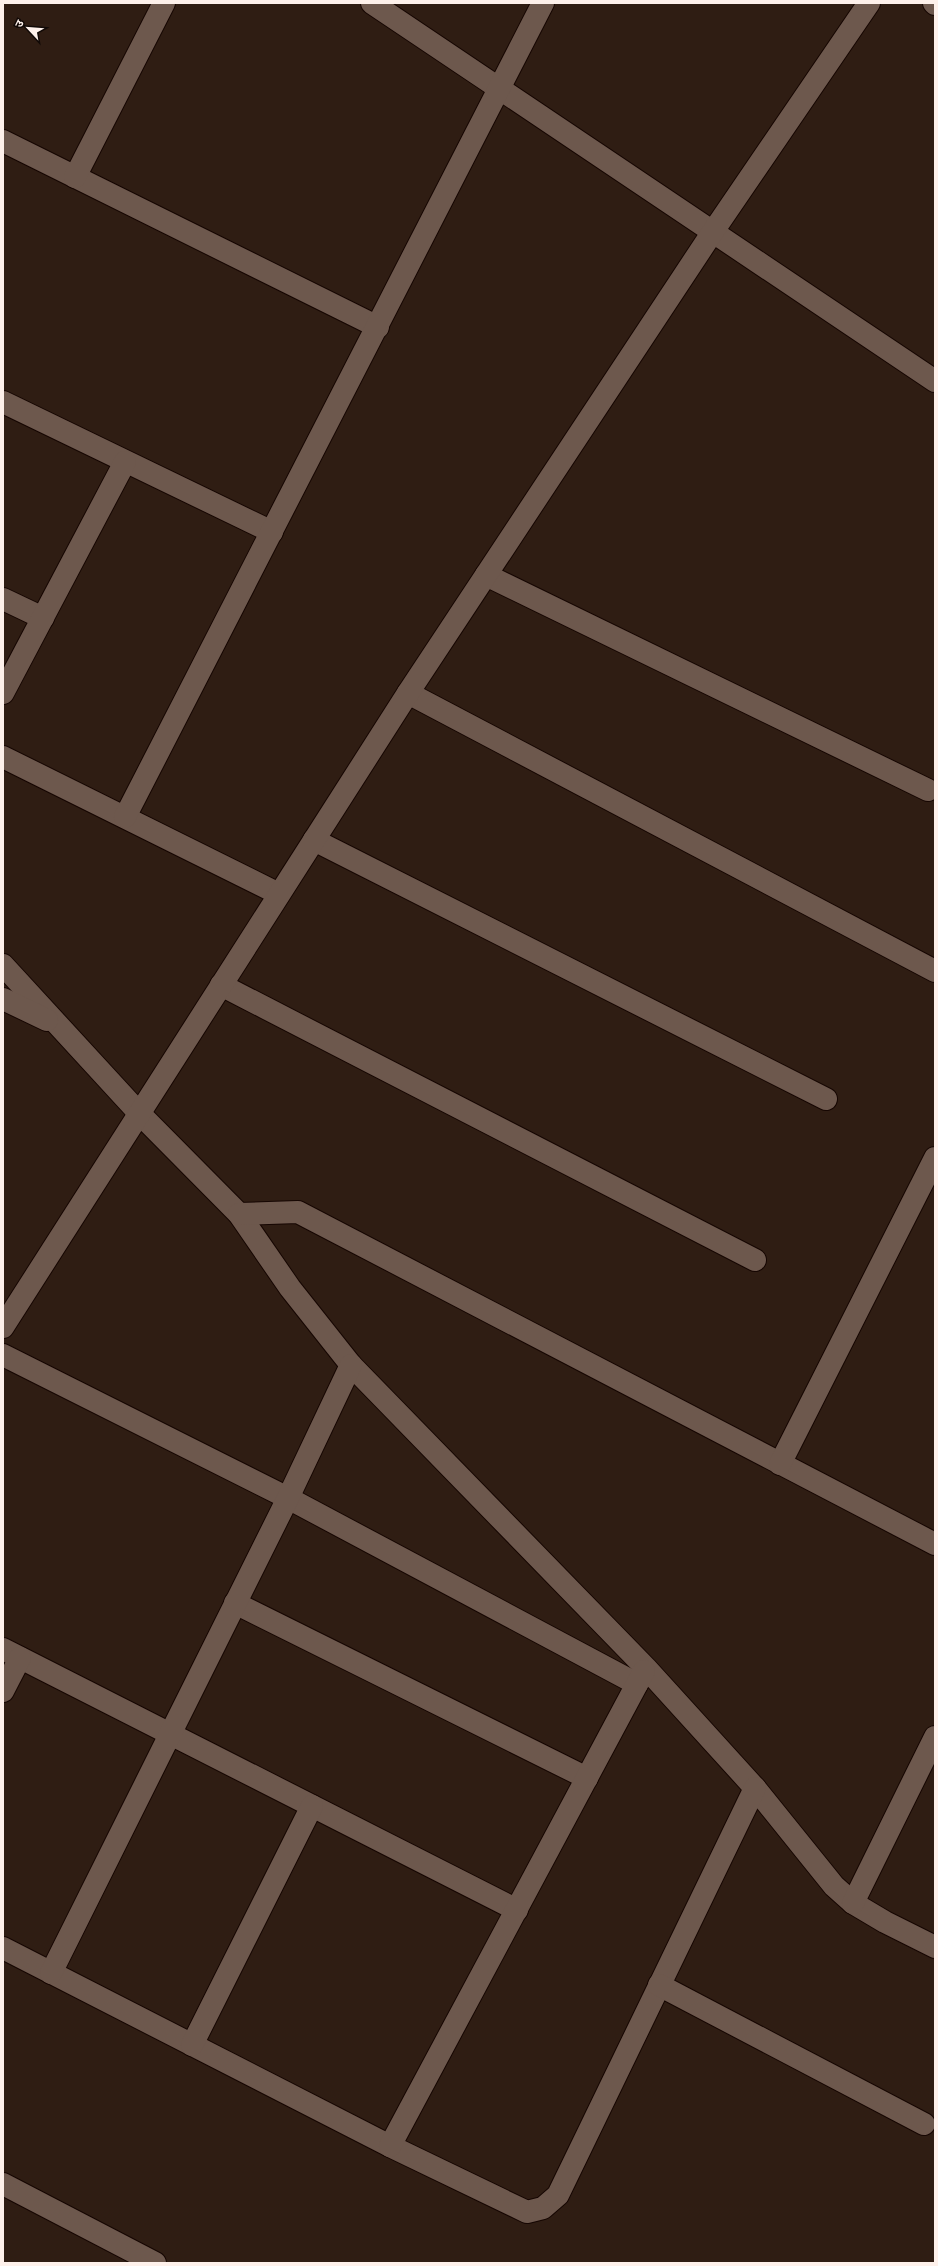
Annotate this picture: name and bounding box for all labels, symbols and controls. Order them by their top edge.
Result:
north arrow [8,8,48,48]
text: उ [11,17,27,30]

